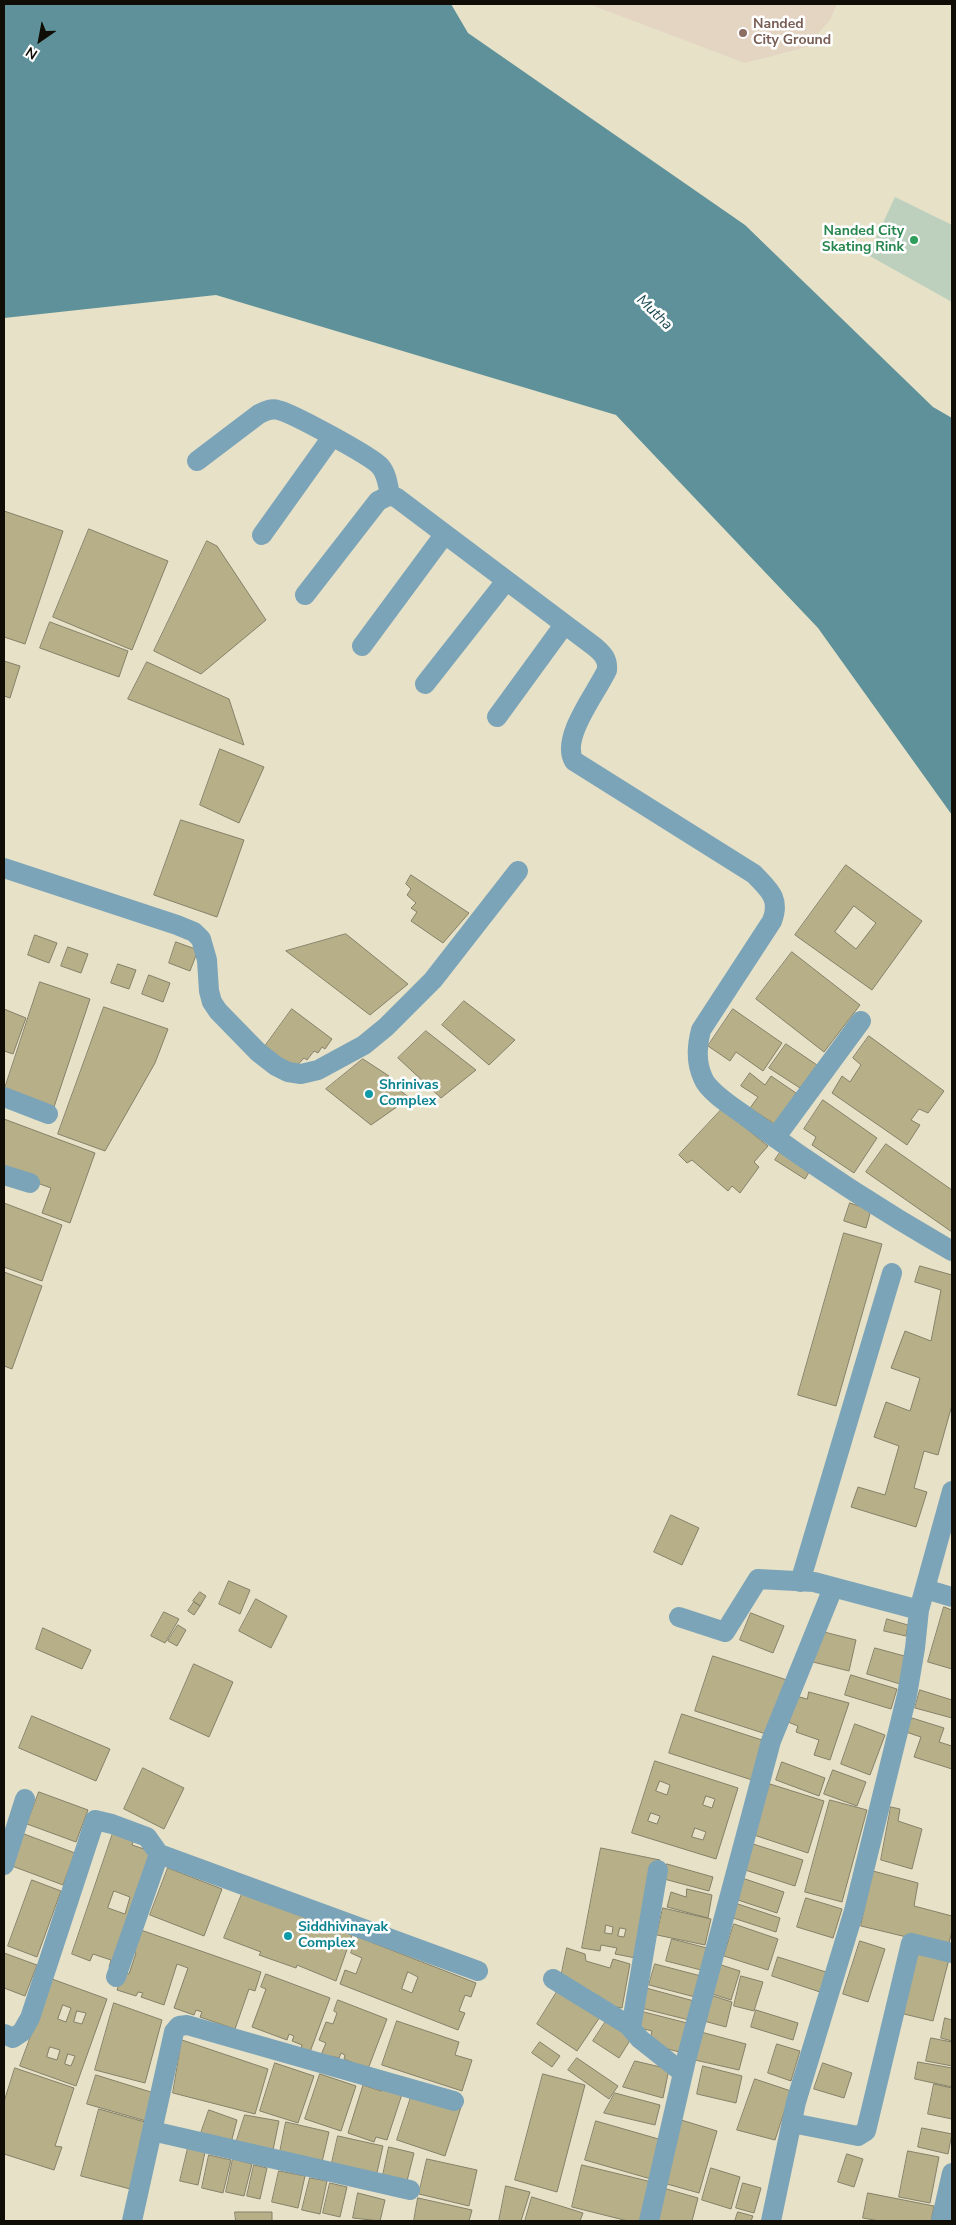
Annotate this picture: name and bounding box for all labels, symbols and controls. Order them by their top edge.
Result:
north arrow [15,15,65,65]
place label: Nanded City Ground [753,17,831,49]
marker: Nanded City Ground [737,27,749,39]
text: N [22,42,41,64]
place label: Nanded City Skating Rink [822,224,904,256]
marker: Nanded City Skating Rink [908,234,920,246]
water label: Mutha [632,292,676,334]
place label: Shrinivas Complex [379,1078,439,1110]
marker: Shrinivas Complex [363,1088,375,1100]
place label: Siddhivinayak Complex [298,1920,388,1952]
marker: Siddhivinayak Complex [282,1930,294,1942]

